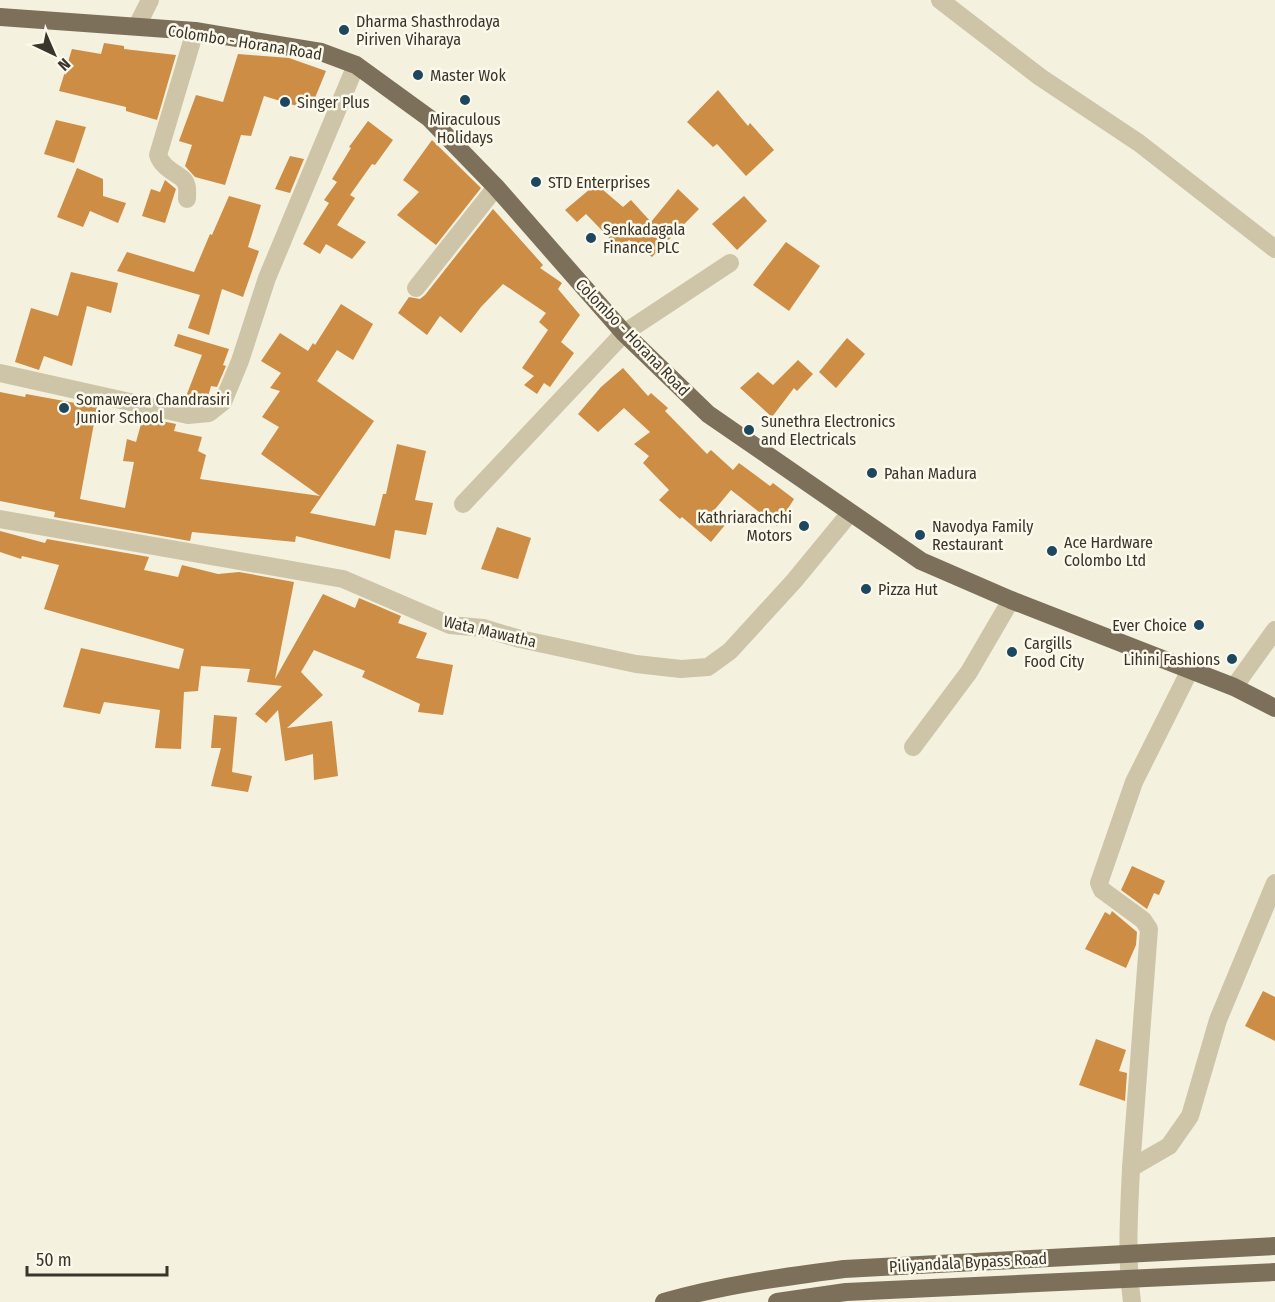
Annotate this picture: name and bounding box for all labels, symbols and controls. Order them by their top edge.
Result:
place label: Dharma Shasthrodaya Piriven Viharaya [356,12,500,49]
street label: Colombo - Horana Road [167,21,323,64]
marker: Dharma Shasthrodaya Piriven Viharaya [337,23,351,37]
north arrow [24,24,84,84]
text: N [54,54,74,75]
place label: Master Wok [430,66,506,85]
marker: Master Wok [411,68,425,82]
place label: Singer Plus [297,93,370,112]
marker: Miraculous Holidays [458,93,472,107]
marker: Singer Plus [278,95,292,109]
place label: Miraculous Holidays [429,110,501,147]
place label: STD Enterprises [548,173,650,192]
marker: STD Enterprises [529,175,543,189]
place label: Senkadagala Finance PLC [603,220,686,257]
marker: Senkadagala Finance PLC [584,231,598,245]
street label: Colombo - Horana Road [572,275,694,400]
place label: Somaweera Chandrasiri Junior School [76,390,230,427]
marker: Somaweera Chandrasiri Junior School [57,401,71,415]
place label: Sunethra Electronics and Electricals [761,412,895,449]
marker: Sunethra Electronics and Electricals [742,423,756,437]
place label: Pahan Madura [884,464,977,483]
marker: Pahan Madura [865,466,879,480]
place label: Kathriarachchi Motors [697,508,792,545]
place label: Navodya Family Restaurant [932,517,1034,554]
marker: Kathriarachchi Motors [797,519,811,533]
marker: Navodya Family Restaurant [913,528,927,542]
place label: Ace Hardware Colombo Ltd [1064,533,1153,570]
marker: Ace Hardware Colombo Ltd [1045,544,1059,558]
place label: Pizza Hut [878,580,939,599]
marker: Pizza Hut [859,582,873,596]
street label: Wata Mawatha [442,612,538,651]
place label: Ever Choice [1112,616,1187,635]
marker: Ever Choice [1192,618,1206,632]
place label: Cargills Food City [1024,634,1085,671]
marker: Cargills Food City [1005,645,1019,659]
place label: Lihini Fashions [1123,650,1220,669]
marker: Lihini Fashions [1225,652,1239,666]
scale bar [27,1239,166,1277]
text: 50 m [36,1249,72,1271]
street label: Piliyandala Bypass Road [889,1249,1048,1276]

